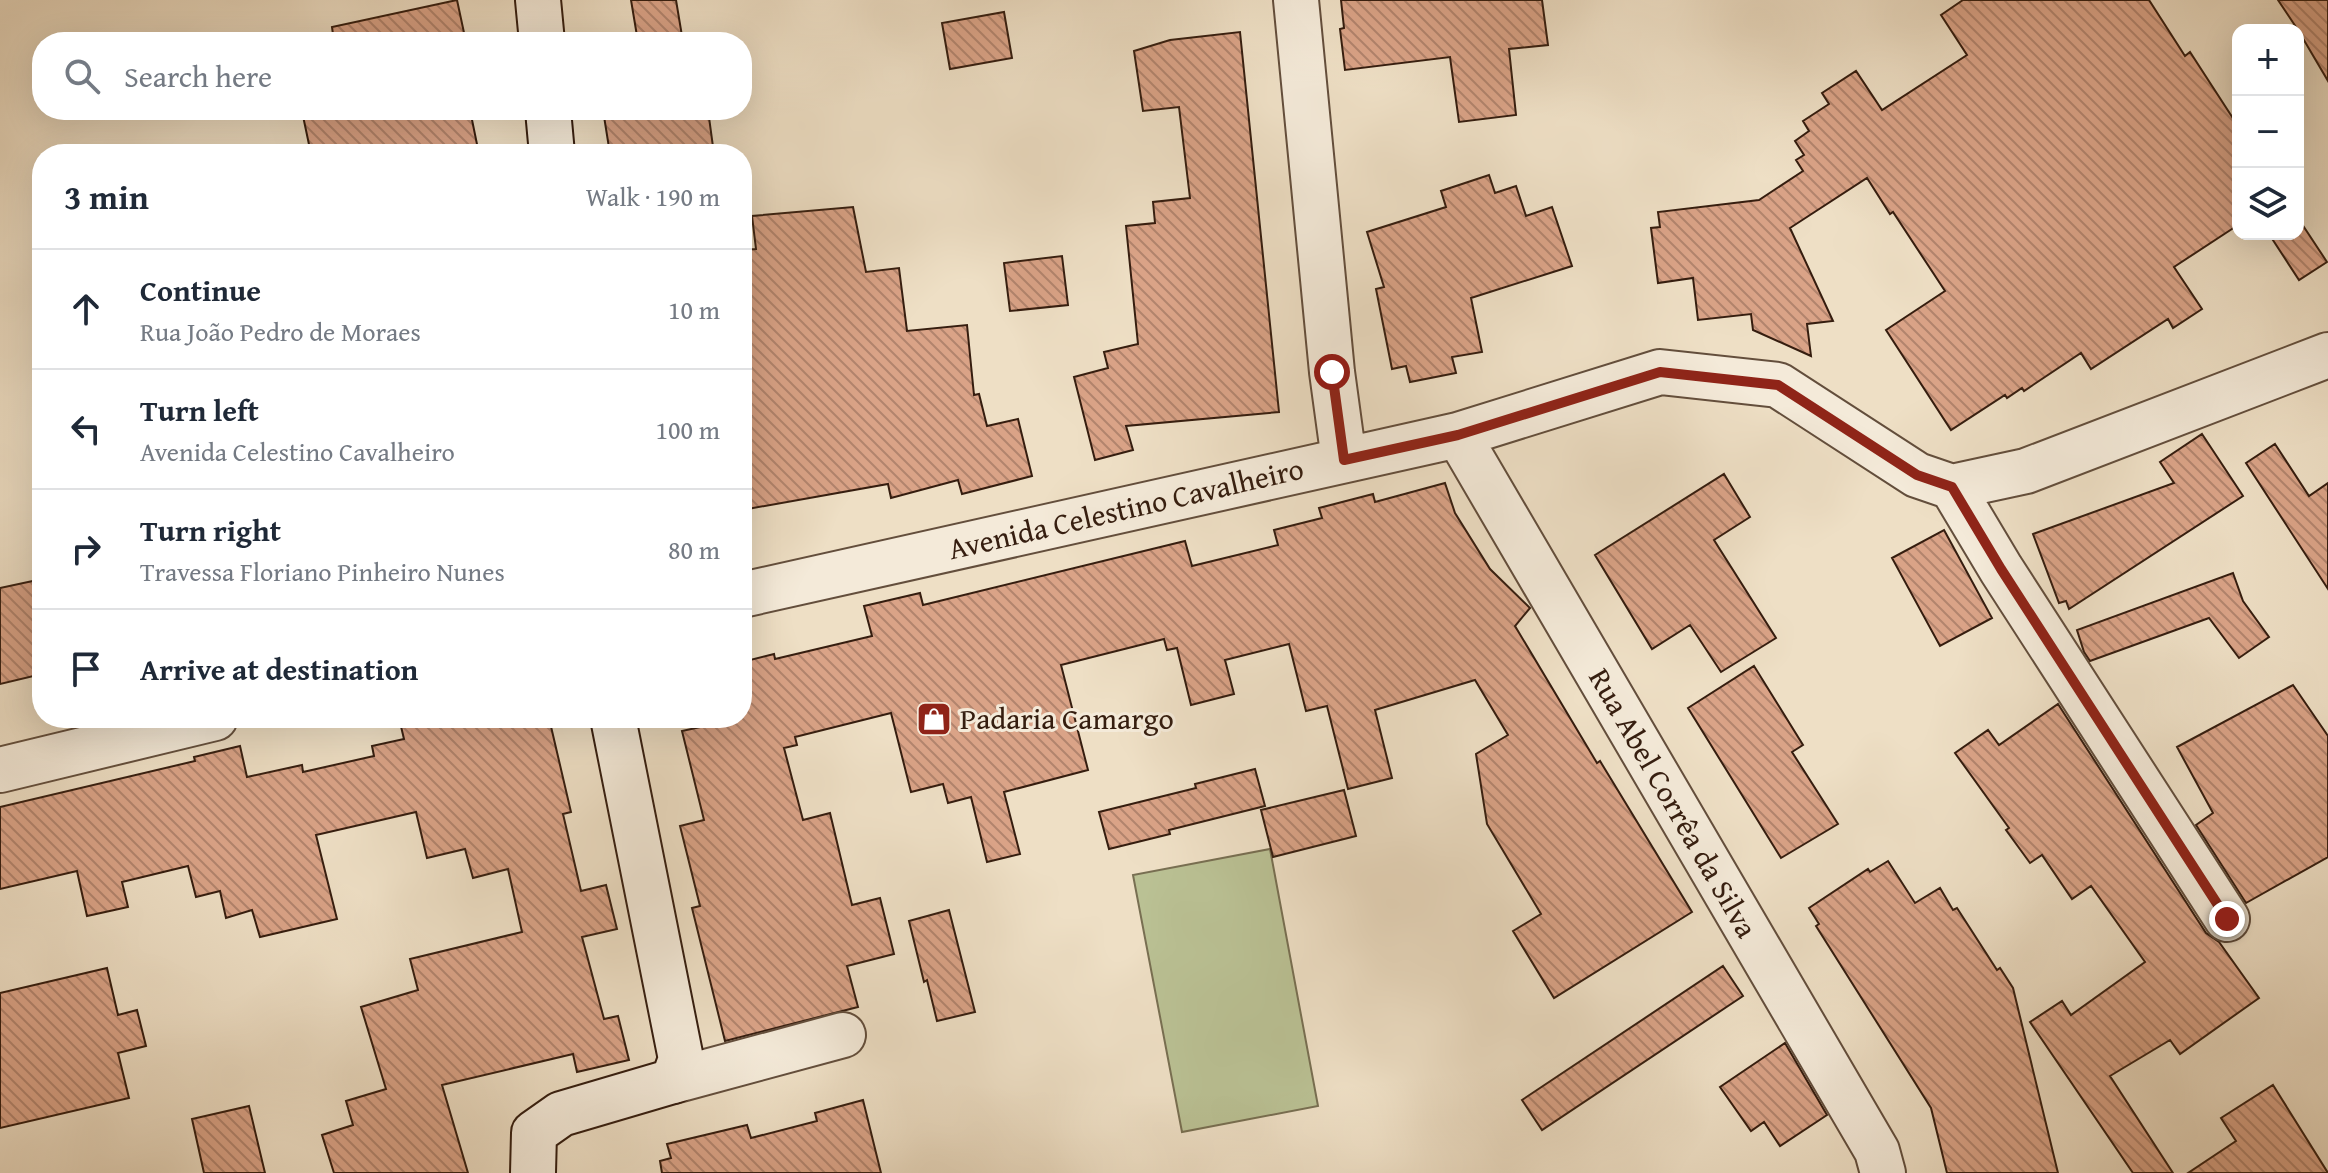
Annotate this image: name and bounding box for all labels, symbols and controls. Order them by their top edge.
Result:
map controls [2232,24,2304,240]
button: + [2232,24,2304,96]
search box [32,32,752,120]
icon: search [60,54,104,98]
text: Search here [124,54,272,98]
button: − [2232,96,2304,168]
button: layers [2232,168,2304,240]
text: 3 min [64,172,149,221]
text: Walk · 190 m [586,177,720,216]
text: Continue [140,268,261,312]
icon: ahead [64,287,108,331]
text: 10 m [668,290,720,329]
text: Rua João Pedro de Moraes [140,312,421,351]
route start [1314,354,1350,390]
text: Turn left [140,388,259,432]
icon: left [64,407,108,451]
text: 100 m [655,410,720,449]
text: Avenida Celestino Cavalheiro [140,432,455,471]
street label: Avenida Celestino Cavalheiro [944,446,1308,570]
text: Turn right [140,508,281,552]
icon: right [64,527,108,571]
text: 80 m [668,530,720,569]
text: Travessa Floriano Pinheiro Nunes [140,552,505,591]
icon: arrive [64,647,108,691]
text: Arrive at destination [140,647,418,691]
street label: Rua Abel Corrêa da Silva [1579,659,1769,946]
place label: Padaria Camargo [960,696,1174,740]
shop icon: Padaria Camargo [915,700,953,738]
route end [2209,901,2245,937]

